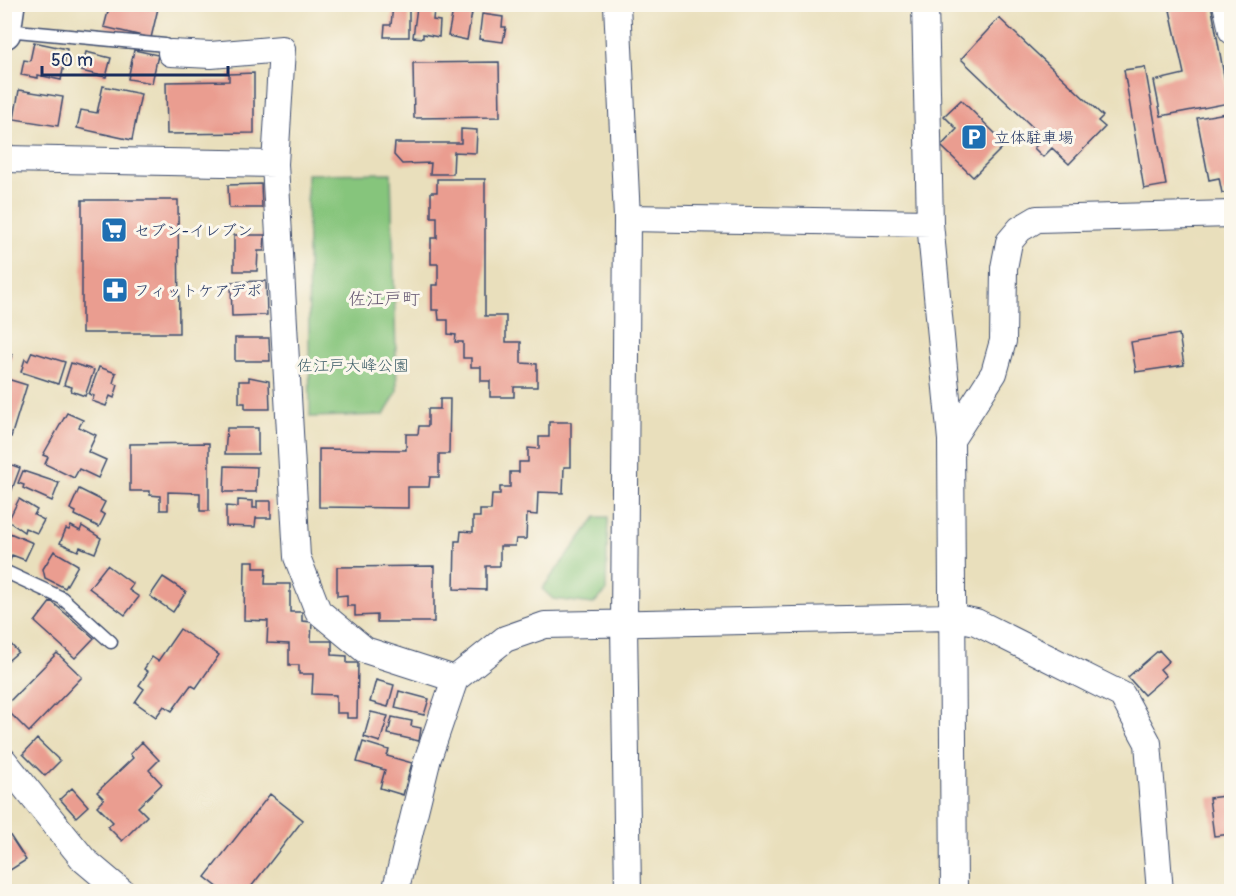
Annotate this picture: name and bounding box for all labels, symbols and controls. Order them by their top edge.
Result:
scale bar [42,39,228,77]
text: 50 m [51,49,93,72]
parking icon: 立体駐車場 [959,122,989,152]
place label: 立体駐車場 [994,128,1074,148]
supermarket icon: セブン-イレブン [99,215,129,245]
place label: セブン-イレブン [134,221,253,241]
pharmacy icon: フィットケアデポ [100,275,130,305]
place label: フィットケアデポ [134,281,262,301]
district label: 佐江戸町 [348,288,420,311]
park label: 佐江戸大峰公園 [297,356,409,376]

